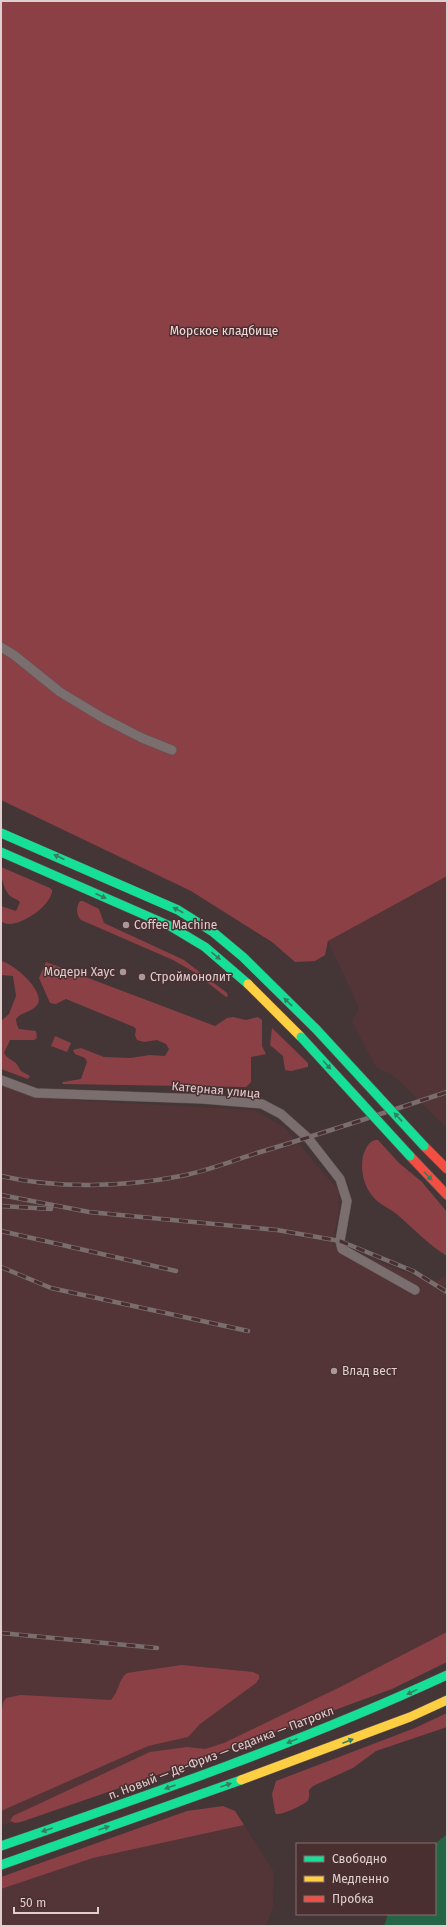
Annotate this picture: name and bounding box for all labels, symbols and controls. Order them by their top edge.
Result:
park label: Морское кладбище [170,324,278,338]
one-way arrow [53,854,65,860]
one-way arrow [95,893,106,899]
one-way arrow [172,907,184,914]
place label: Coffee Machine [134,918,217,932]
marker: Coffee Machine [121,920,131,930]
one-way arrow [210,952,221,961]
place label: Модерн Хаус [44,965,115,979]
marker: Модерн Хаус [118,967,128,977]
place label: Строймонолит [150,970,232,984]
marker: Строймонолит [137,972,147,982]
one-way arrow [283,997,293,1007]
one-way arrow [322,1061,331,1070]
street label: Катерная улица [171,1079,261,1101]
one-way arrow [394,1113,403,1122]
one-way arrow [423,1171,433,1181]
place label: Влад вест [342,1364,398,1378]
marker: Влад вест [329,1366,339,1376]
one-way arrow [406,1689,418,1695]
street label: п. Новый — Де-Фриз — Седанка — Патрокл [106,1703,336,1803]
one-way arrow [343,1737,355,1743]
one-way arrow [286,1738,297,1744]
one-way arrow [221,1782,233,1788]
one-way arrow [164,1784,176,1790]
one-way arrow [98,1825,110,1831]
one-way arrow [41,1827,53,1833]
legend [296,1843,436,1915]
text: Свободно [332,1852,387,1866]
text: Медленно [332,1872,389,1886]
scale bar [14,1889,98,1915]
text: Пробка [332,1892,374,1906]
text: 50 m [20,1896,46,1910]

